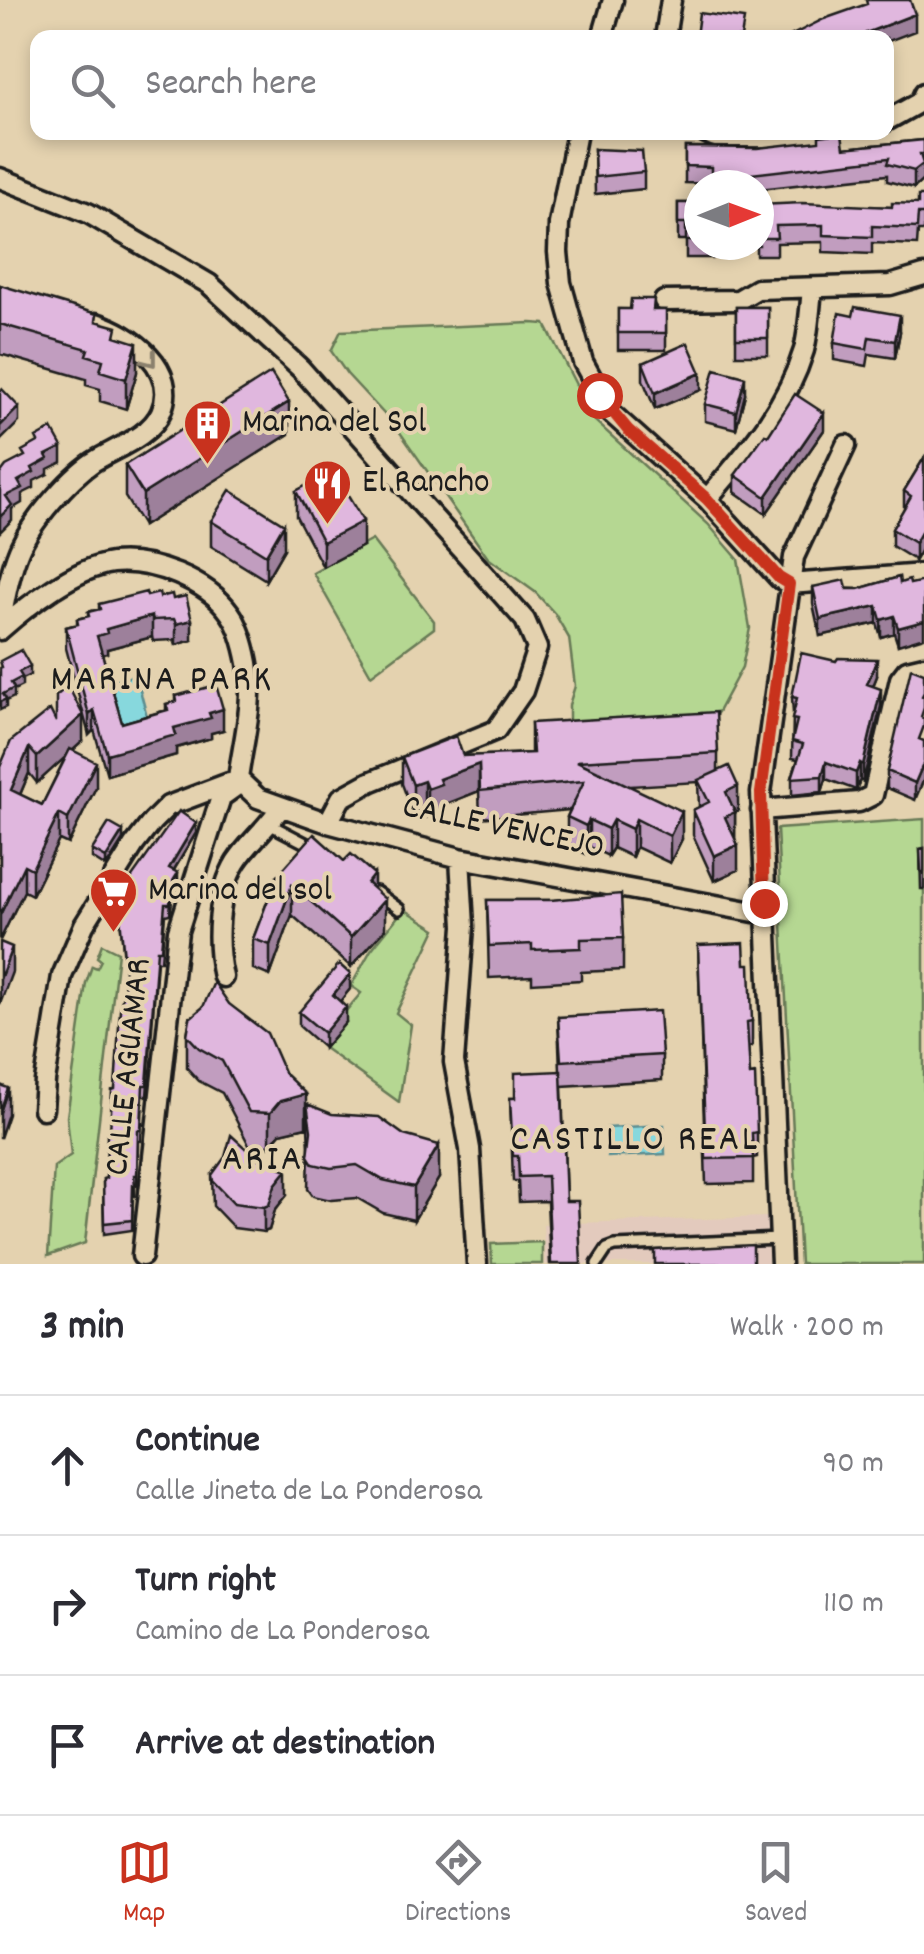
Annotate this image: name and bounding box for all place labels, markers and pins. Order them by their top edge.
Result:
building icon: Marina del Sol [181,398,233,466]
place label: Marina del Sol [242,399,426,449]
restaurant icon: El Rancho [301,458,353,526]
place label: El Rancho [362,459,490,509]
supermarket icon: Marina del sol [87,866,139,934]
place label: Marina del sol [148,867,332,917]

